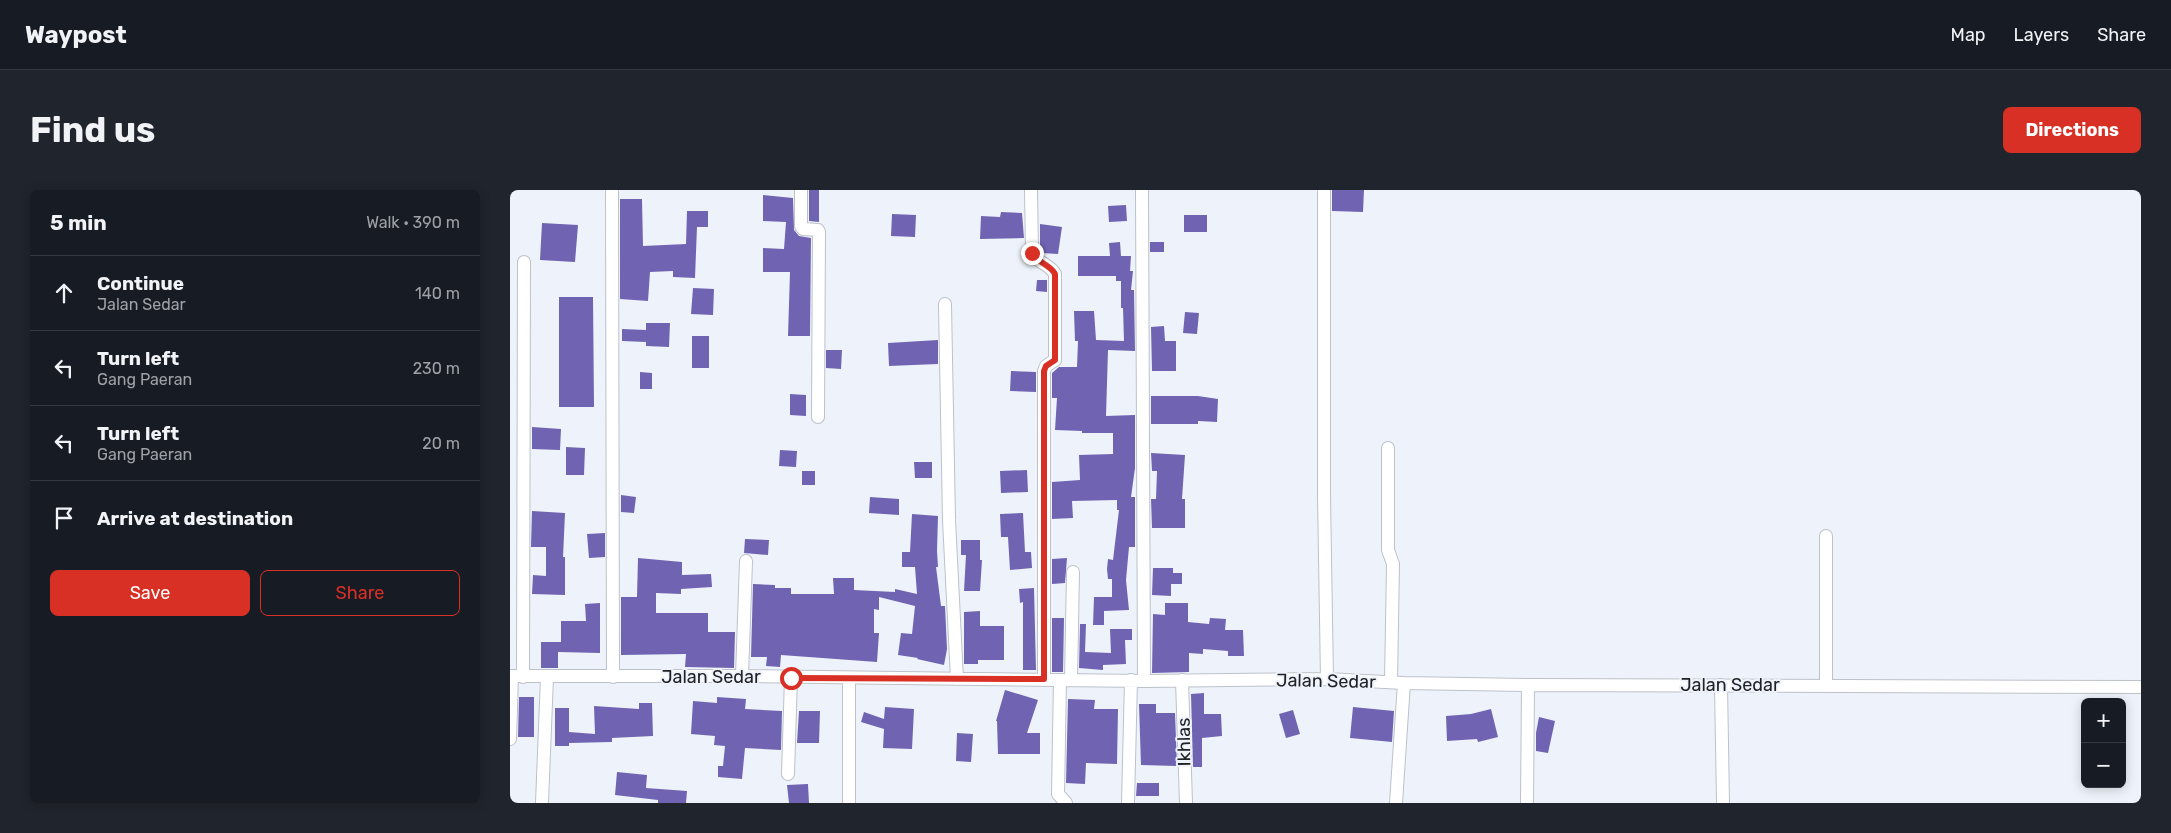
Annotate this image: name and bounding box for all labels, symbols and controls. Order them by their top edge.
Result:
text: Waypost [25,21,127,49]
text: Map [1951,24,1986,46]
text: Layers [2014,24,2069,46]
text: Share [2097,24,2146,46]
button: Directions [2003,107,2141,153]
text: Find us [30,109,155,151]
text: 5 min [50,210,107,235]
text: Walk · 390 m [366,213,460,232]
route end [1021,242,1044,265]
text: Continue [97,272,184,295]
icon: ahead [50,279,78,307]
text: 140 m [415,284,460,303]
text: Jalan Sedar [97,295,186,314]
text: Turn left [97,347,179,370]
icon: left [50,354,78,382]
text: 230 m [413,359,460,378]
text: Gang Paeran [97,370,192,389]
text: Turn left [97,422,179,445]
icon: left [50,429,78,457]
text: 20 m [422,434,460,453]
text: Gang Paeran [97,445,192,464]
icon: arrive [50,504,78,532]
text: Arrive at destination [97,507,293,530]
button: Save [50,570,250,616]
button: Share [260,570,460,616]
street label: Jalan Sedar [661,666,761,688]
route start [780,667,803,690]
street label: Jalan Sedar [1276,669,1376,693]
street label: Jalan Sedar [1680,674,1780,696]
map controls [2081,698,2126,788]
button: + [2081,698,2126,743]
street label: Ikhlas [1173,717,1195,767]
button: − [2081,743,2126,788]

